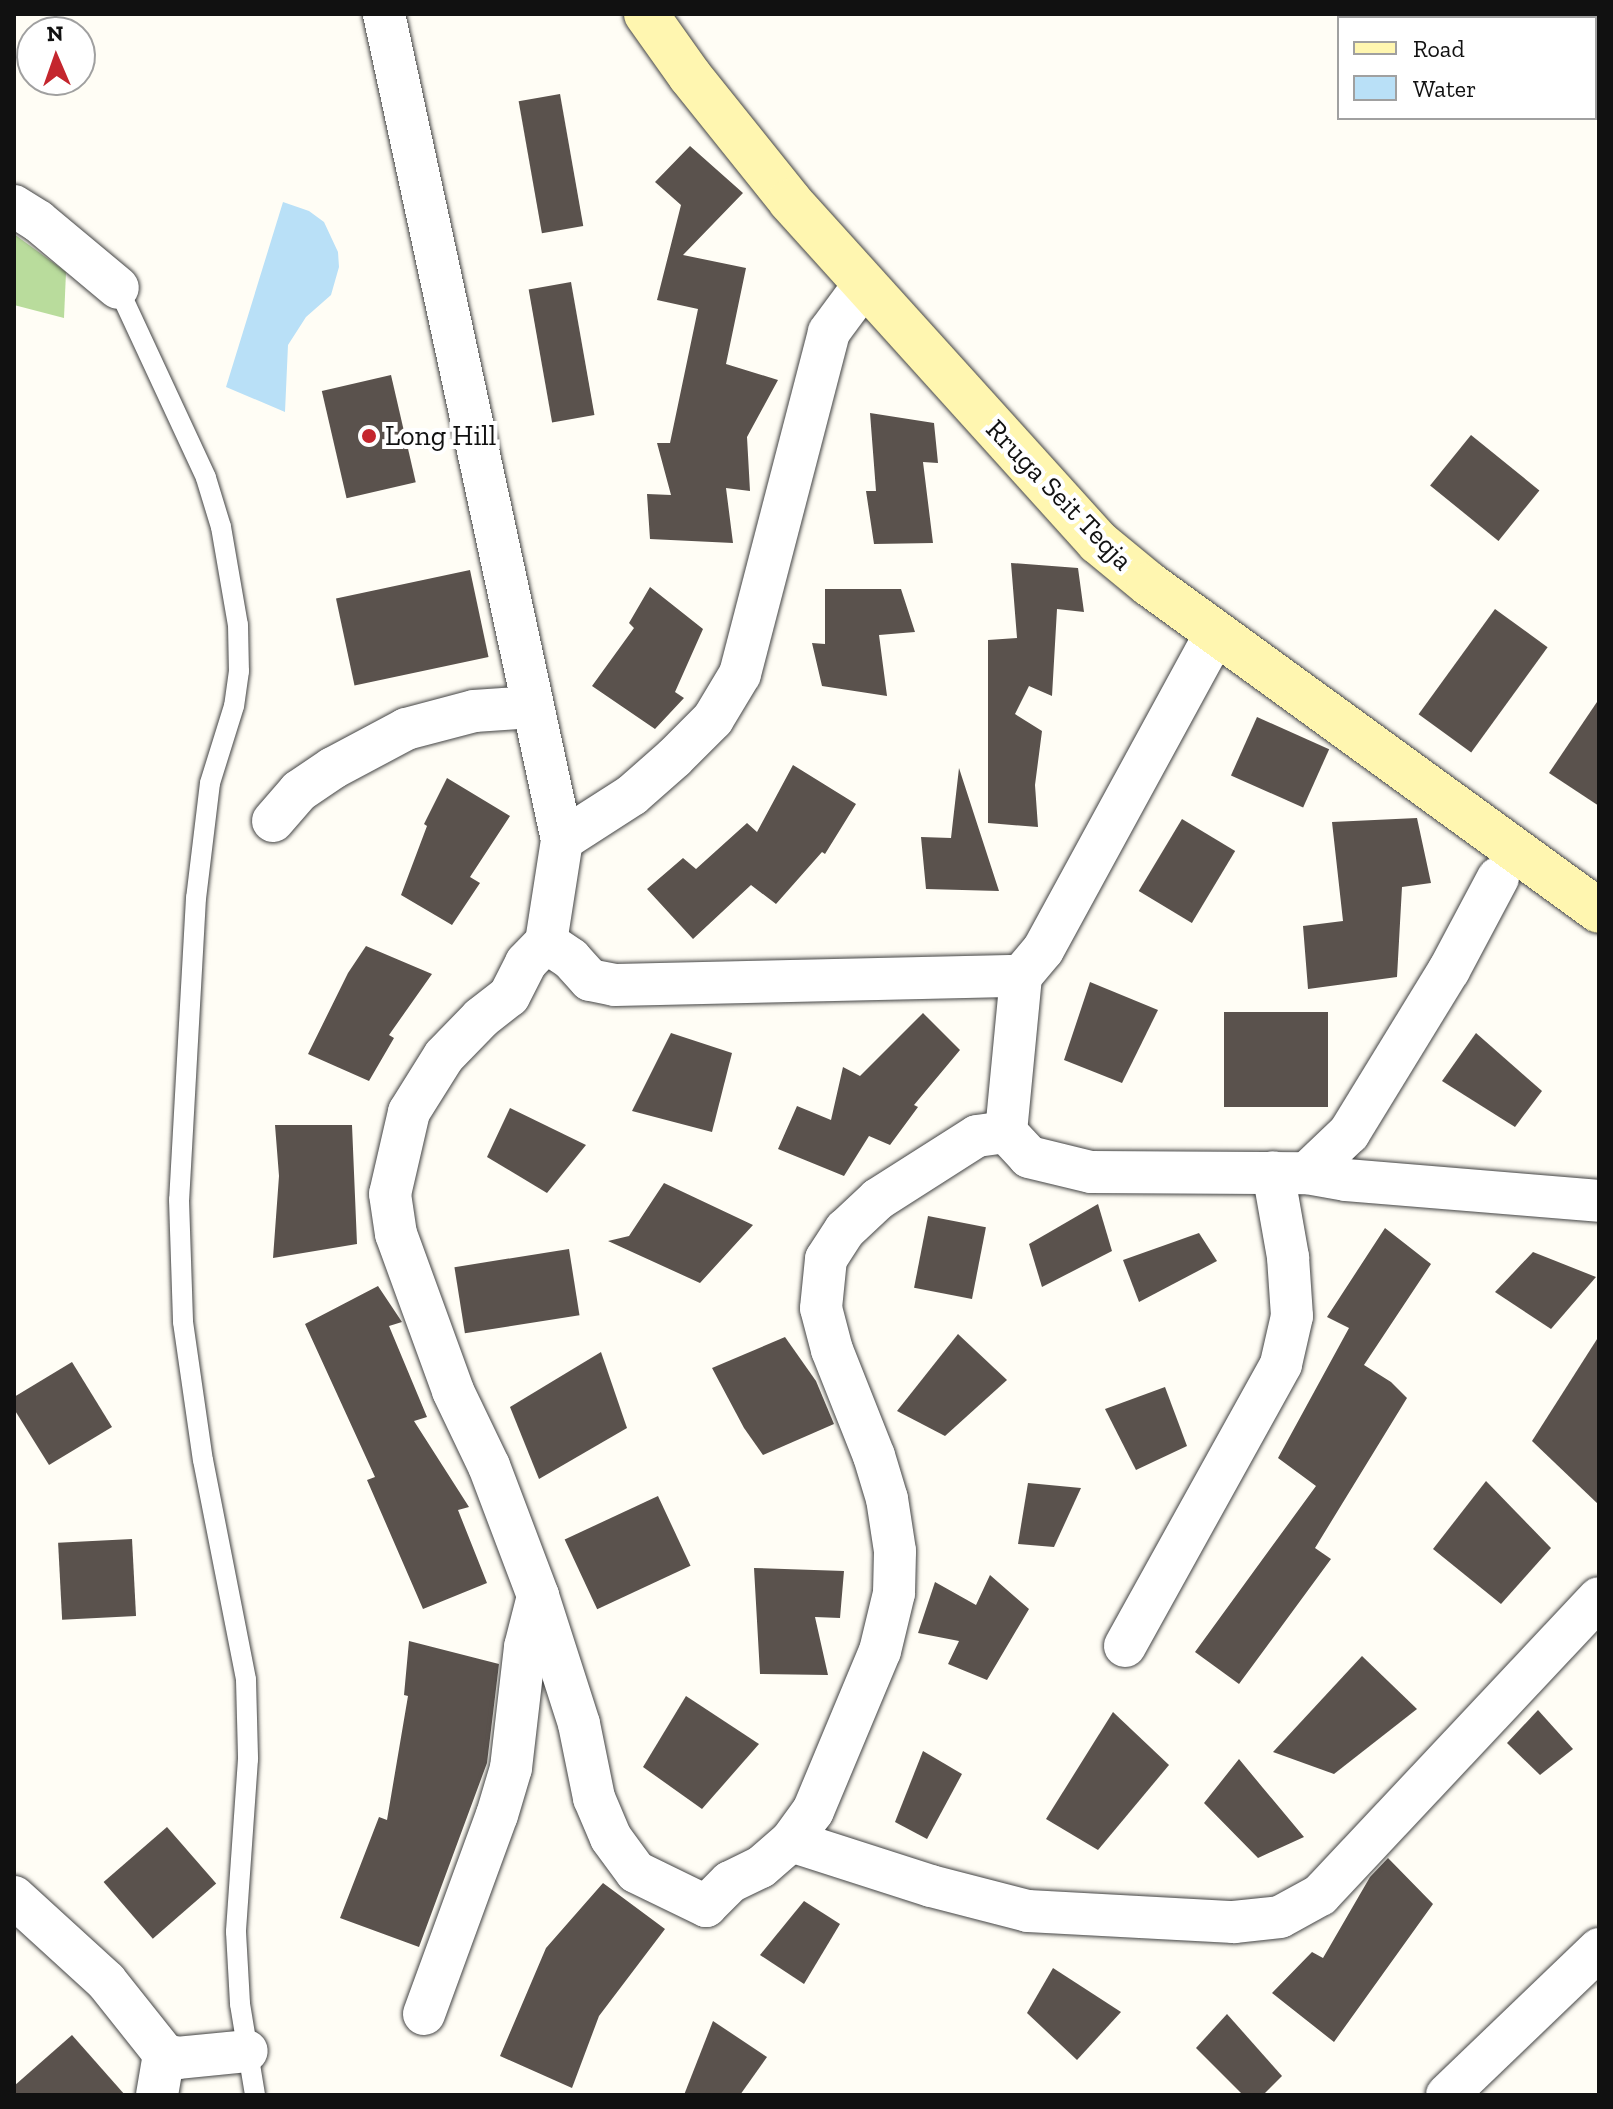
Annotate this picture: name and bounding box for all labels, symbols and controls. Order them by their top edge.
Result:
north arrow [16,16,96,96]
legend [1337,16,1597,120]
text: N [46,20,64,47]
text: Road [1413,34,1465,63]
text: Water [1413,74,1476,103]
street label: Rruga Seit Teqja [979,413,1139,577]
place label: Long Hill [385,419,496,453]
marker: Long Hill [360,427,378,445]

